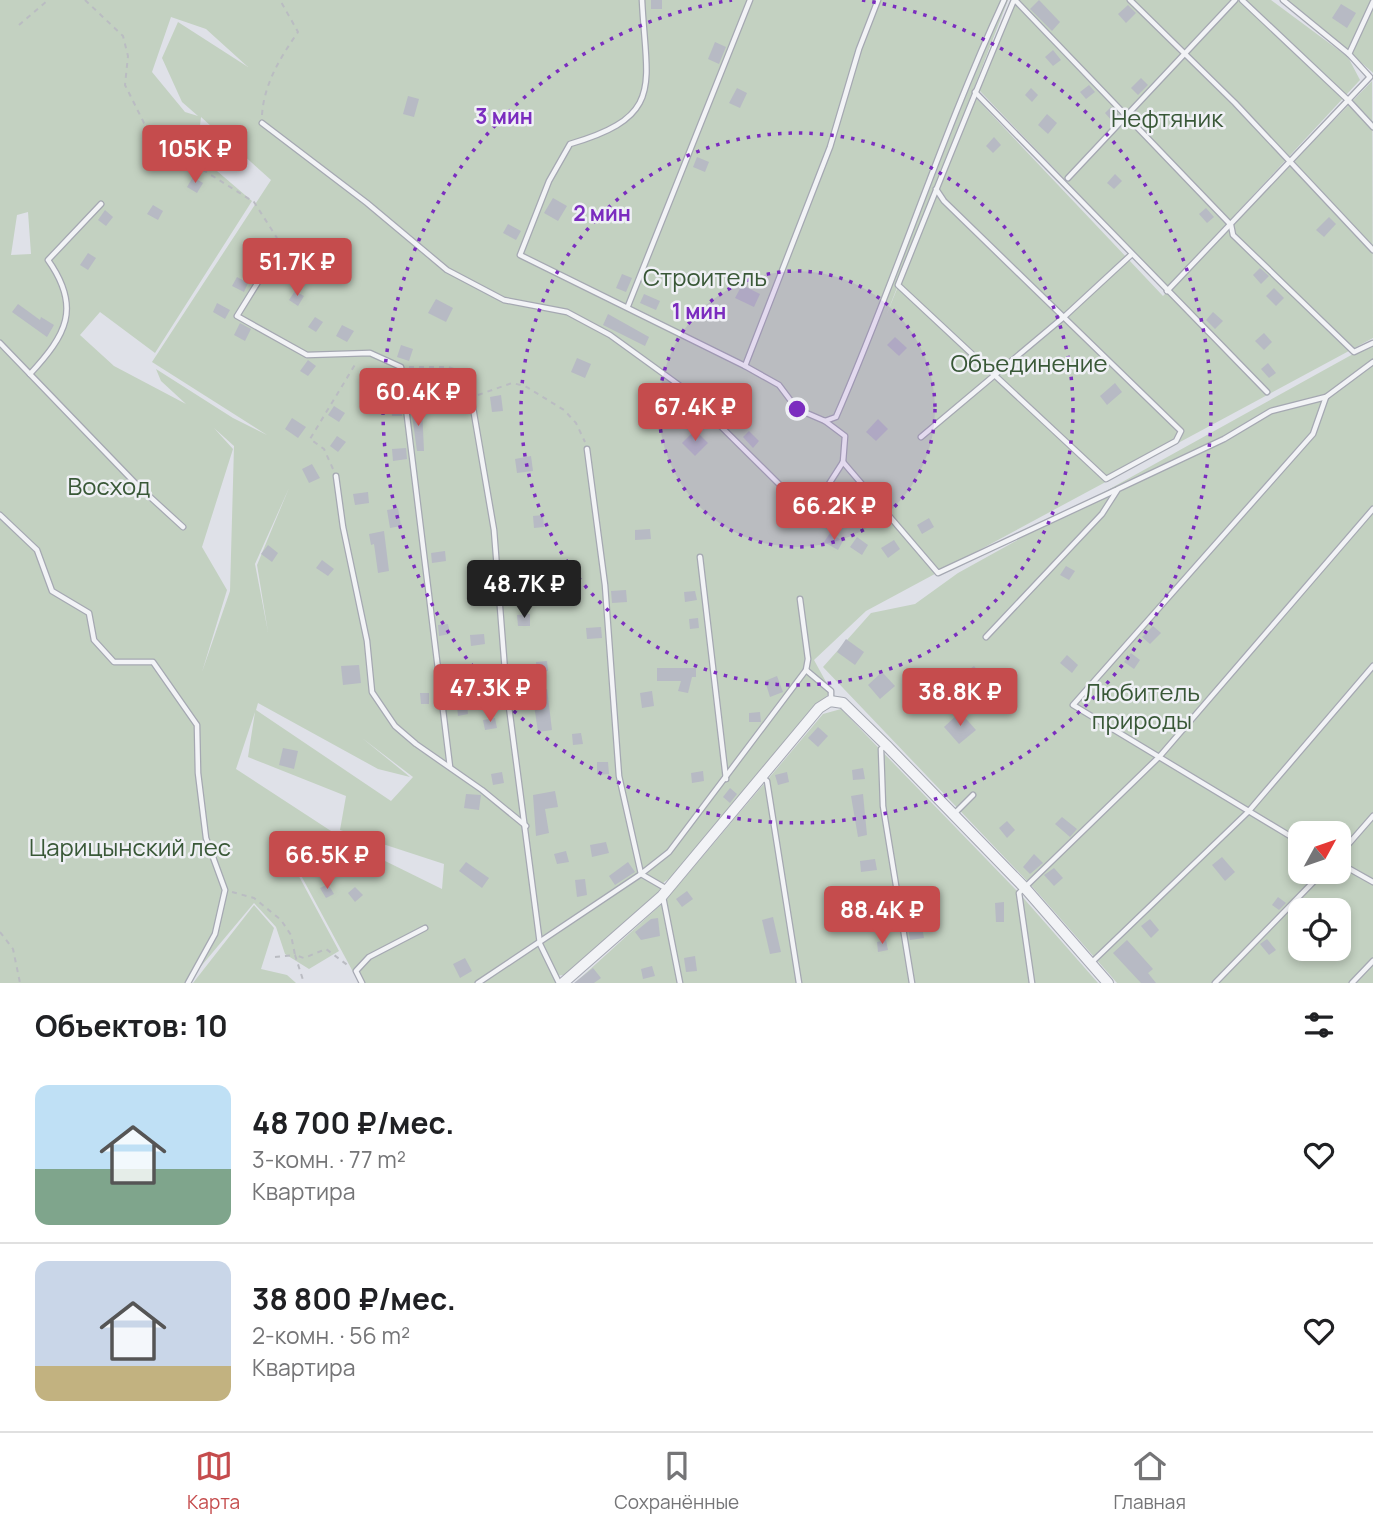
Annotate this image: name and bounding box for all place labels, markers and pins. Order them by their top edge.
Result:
pin: 105K ₽ [138,125,252,185]
pin: 51.7K ₽ [232,238,362,298]
pin: 60.4K ₽ [353,368,483,428]
pin: 67.4K ₽ [630,384,760,443]
centre of rings [785,397,809,421]
pin: 66.2K ₽ [769,482,899,542]
pin: 48.7K ₽ [459,560,589,620]
pin: 47.3K ₽ [425,664,555,724]
pin: 38.8K ₽ [895,668,1025,728]
pin: 66.5K ₽ [262,832,392,891]
pin: 88.4K ₽ [817,886,947,946]

